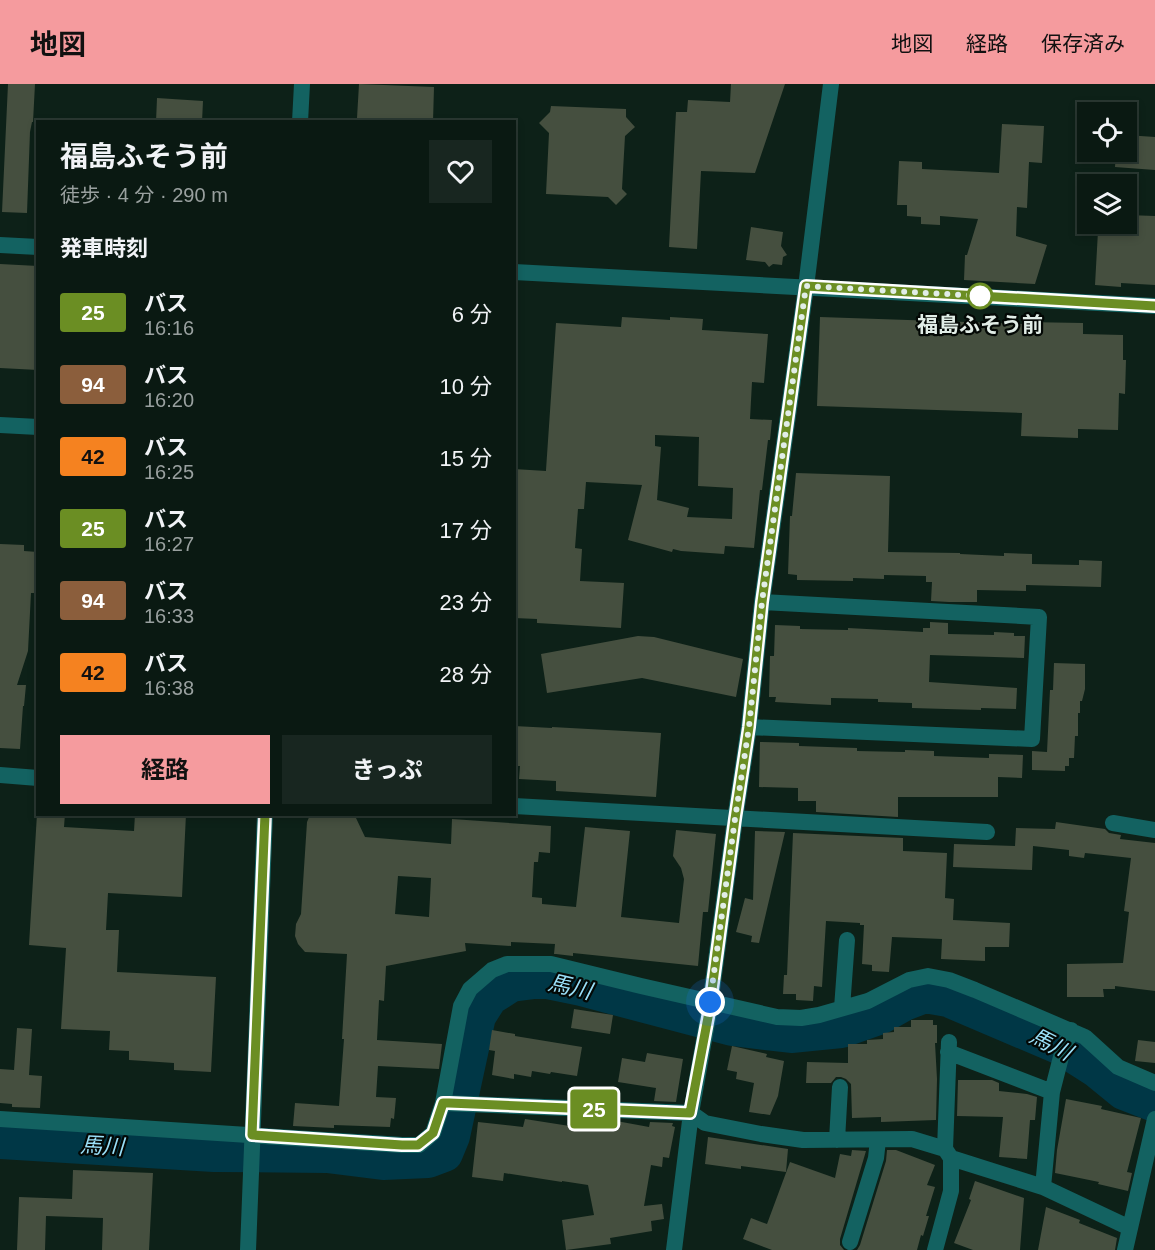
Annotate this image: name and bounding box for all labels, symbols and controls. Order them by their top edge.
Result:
text: 地図 [30,29,86,60]
text: 地図 [891,32,933,55]
text: 経路 [966,32,1008,55]
text: 保存済み [1041,32,1125,55]
map controls [1077,102,1137,234]
button: locate [1077,102,1137,162]
button: heart [429,140,492,203]
text: 福島ふそう前 [60,141,228,172]
button: layers [1077,174,1137,234]
text: 徒歩 · 4 分 · 290 m [60,184,228,206]
text: 発車時刻 [60,236,148,261]
marker: 福島ふそう前 [967,283,993,309]
text: バス [144,291,188,316]
text: 25 [81,301,105,324]
text: 6 分 [452,302,492,327]
place label: 福島ふそう前 [917,313,1043,336]
text: 16:16 [144,317,194,339]
text: バス [144,363,188,388]
text: 94 [81,373,105,396]
text: 10 分 [439,374,492,399]
text: 16:20 [144,389,194,411]
text: バス [144,435,188,460]
text: 42 [81,445,105,468]
text: 15 分 [439,446,492,471]
text: 16:25 [144,461,194,483]
text: バス [144,507,188,532]
text: 25 [81,517,105,540]
text: 17 分 [439,518,492,543]
text: 16:27 [144,533,194,555]
text: バス [144,579,188,604]
text: 94 [81,589,105,612]
text: 23 分 [439,590,492,615]
text: 16:33 [144,605,194,627]
text: バス [144,651,188,676]
text: 42 [81,661,105,684]
text: 28 分 [439,662,492,687]
text: 16:38 [144,677,194,699]
button: 経路 [60,735,270,804]
button: きっぷ [282,735,492,804]
water label: 馬川 [546,970,596,1005]
your location [695,987,725,1017]
water label: 馬川 [1026,1023,1078,1066]
line badge: 25 [567,1090,621,1128]
text: 25 [582,1098,606,1121]
water label: 馬川 [79,1132,127,1160]

